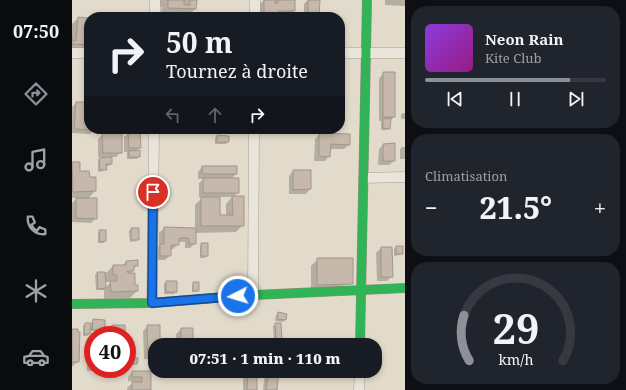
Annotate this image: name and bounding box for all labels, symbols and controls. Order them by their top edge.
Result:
text: 07:50 [13,19,59,43]
text: 50 m [166,23,233,61]
icon: right [100,28,152,80]
text: Neon Rain [485,29,563,49]
text: Kite Club [485,49,541,67]
text: Tournez à droite [166,59,308,83]
icon: directions [22,80,50,108]
icon: previous [444,88,466,110]
icon: pause [504,88,526,110]
icon: next [565,88,587,110]
icon: left [162,104,184,126]
icon: ahead [204,104,226,126]
icon: right [246,104,268,126]
icon: music [22,146,50,174]
text: Climatisation [425,167,507,185]
pin [136,175,170,209]
icon: arrive [142,181,164,203]
text: 21.5° [480,187,552,228]
text: − [425,192,438,222]
text: + [594,192,606,222]
icon: phone [22,212,50,240]
position arrow [217,275,259,317]
icon: climate [22,277,50,305]
text: 29 [492,300,539,356]
speed limit sign: 40 [84,326,136,378]
icon: car [22,343,50,371]
text: 07:51 · 1 min · 110 m [189,348,341,368]
text: km/h [498,350,533,369]

